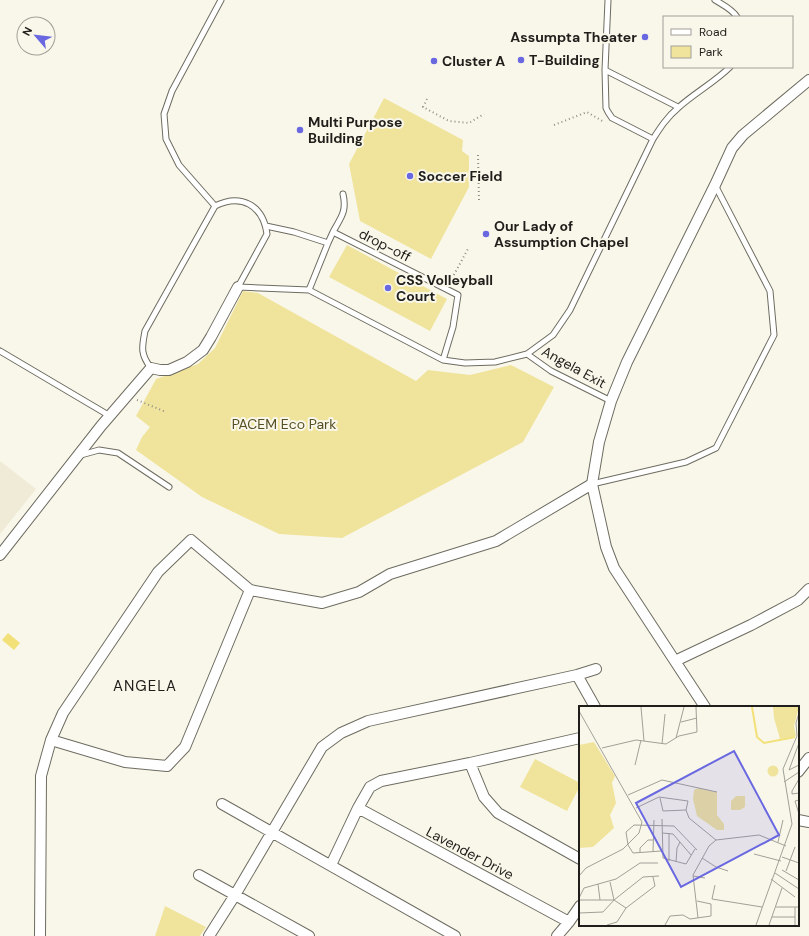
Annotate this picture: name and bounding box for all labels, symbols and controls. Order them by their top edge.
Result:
north arrow [16,16,56,56]
legend [663,16,793,68]
text: N [19,24,35,38]
text: Road [699,24,727,40]
place label: Assumpta Theater [510,28,637,46]
marker: Assumpta Theater [640,32,650,42]
text: Park [699,44,723,60]
place label: T-Building [529,51,600,69]
place label: Cluster A [442,52,505,70]
marker: T-Building [516,55,526,65]
marker: Cluster A [429,56,439,66]
place label: Multi Purpose Building [308,113,403,147]
marker: Multi Purpose Building [295,125,305,135]
place label: Soccer Field [418,167,502,185]
marker: Soccer Field [405,171,415,181]
place label: Our Lady of Assumption Chapel [494,217,628,251]
street label: drop-off [356,224,414,266]
marker: Our Lady of Assumption Chapel [481,229,491,239]
place label: CSS Volleyball Court [396,271,493,305]
marker: CSS Volleyball Court [383,283,393,293]
street label: Angela Exit [539,342,609,392]
park label: PACEM Eco Park [232,415,336,433]
district label: ANGELA [113,676,177,696]
inset map [579,706,799,926]
street label: Lavender Drive [423,822,517,884]

